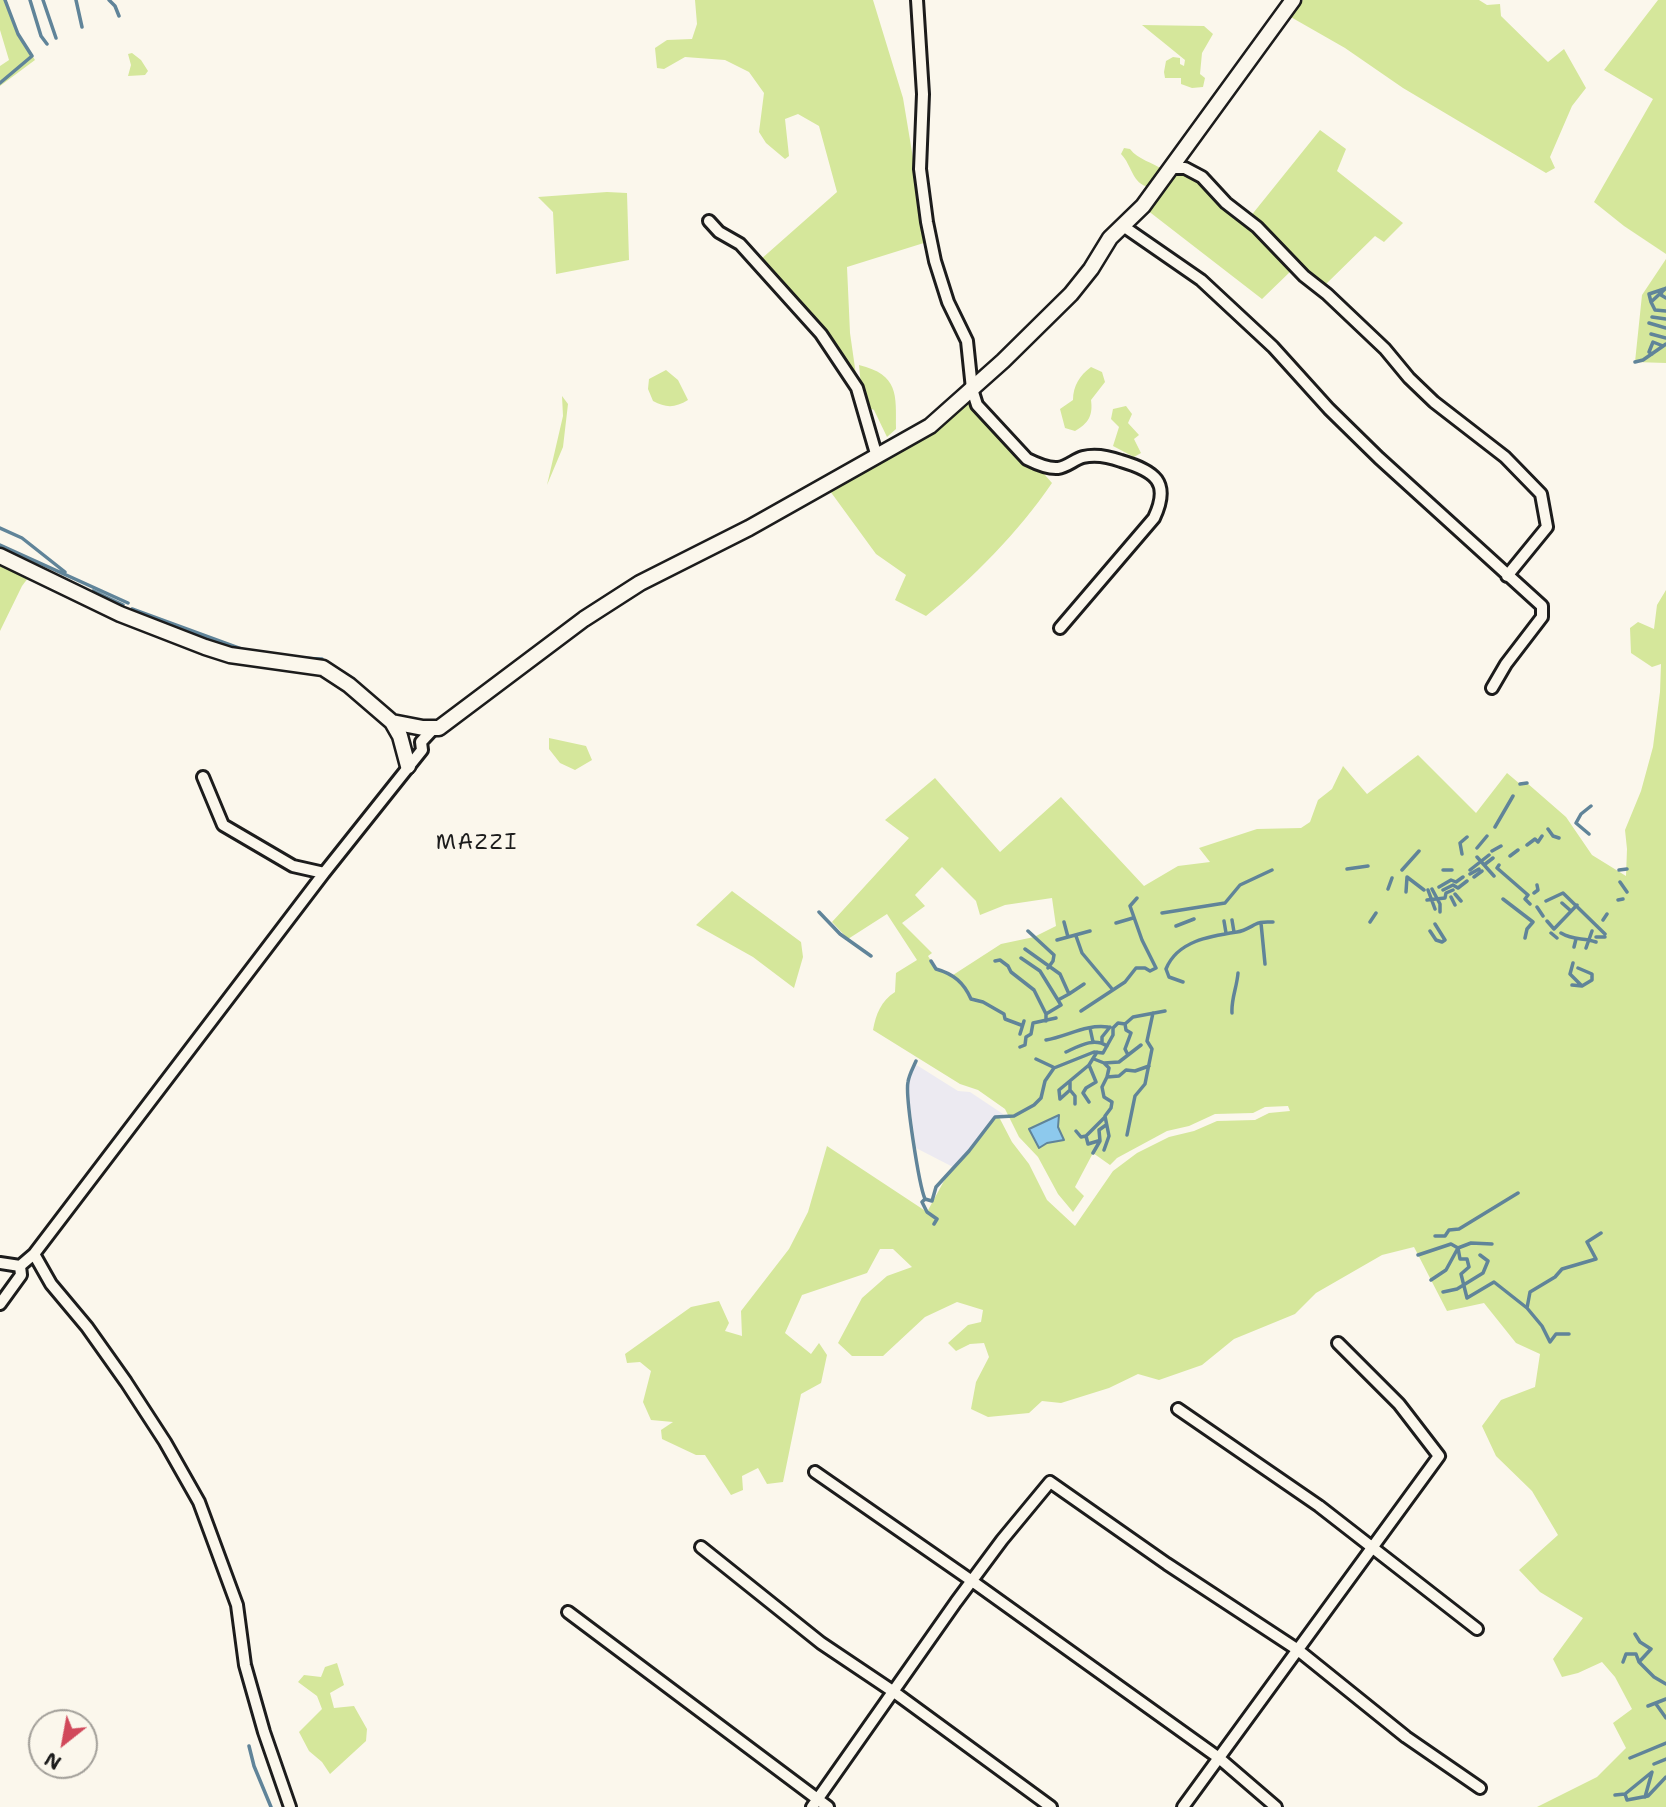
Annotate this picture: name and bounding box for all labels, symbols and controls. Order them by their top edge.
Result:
district label: MAZZI [436,831,518,857]
north arrow [28,1709,98,1779]
text: N [40,1746,66,1775]

